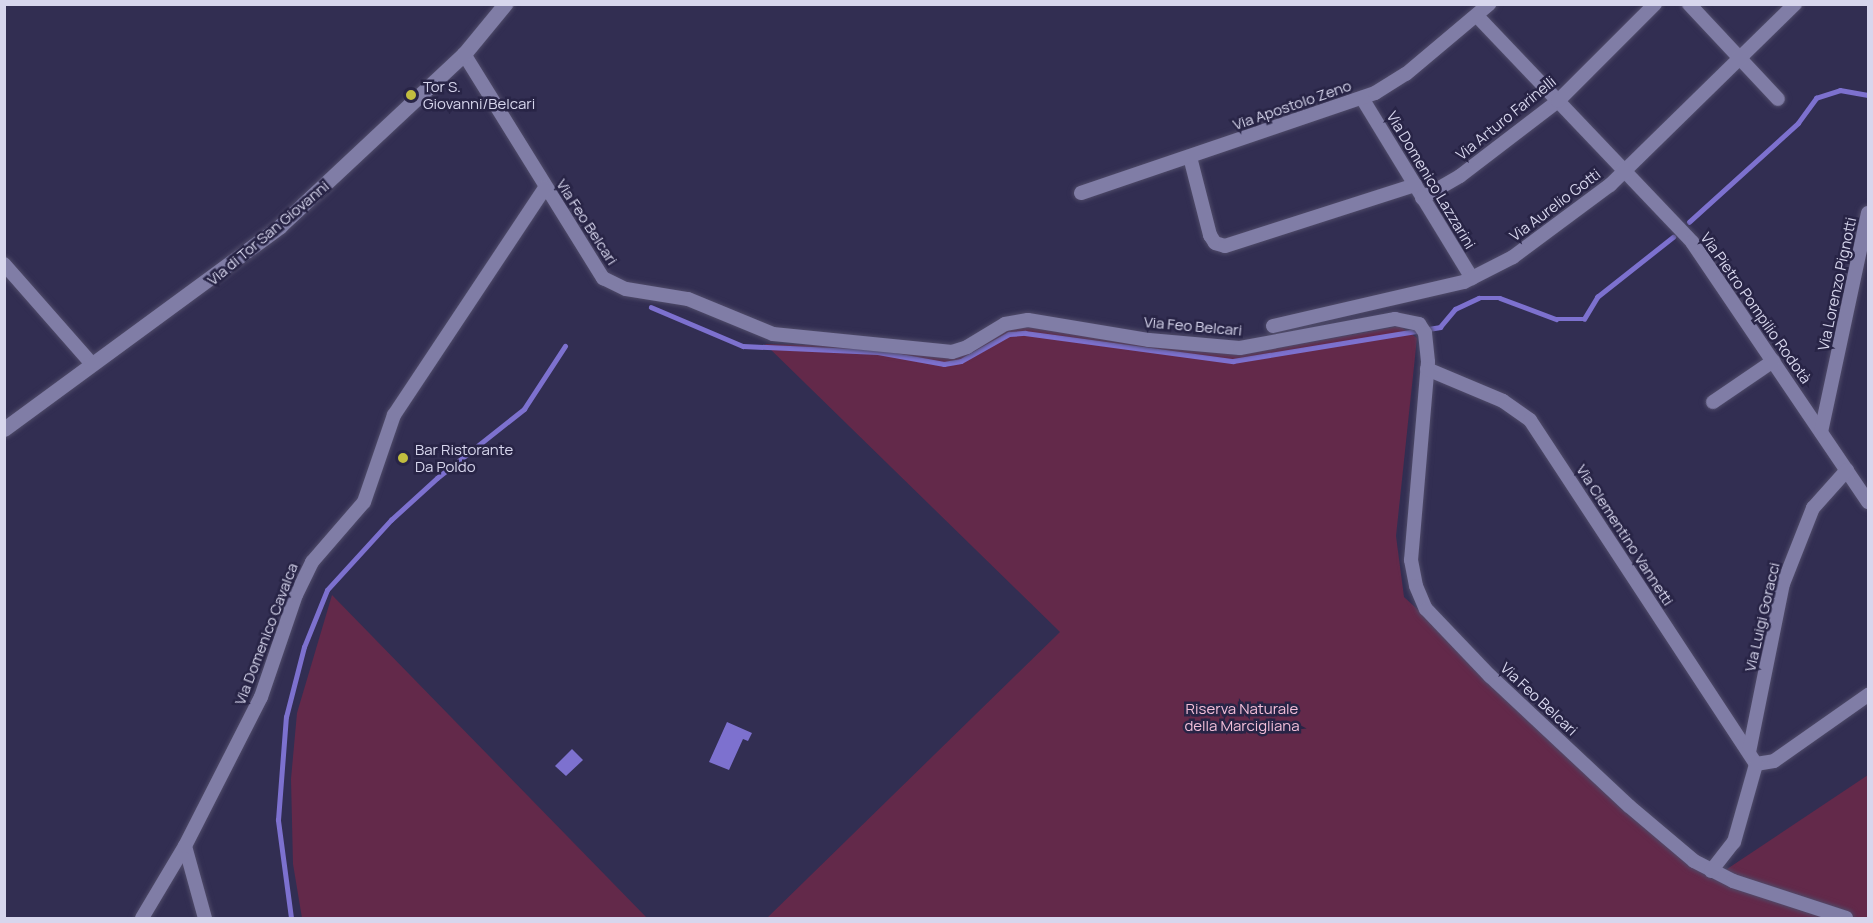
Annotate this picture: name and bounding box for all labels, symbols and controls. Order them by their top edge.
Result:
street label: Via Arturo Farinelli [1452,72,1560,164]
street label: Via Apostolo Zeno [1230,76,1354,134]
place label: Tor S. Giovanni/Belcari [423,77,535,112]
marker: Tor S. Giovanni/Belcari [404,88,418,102]
street label: Via Domenico Lazzarini [1383,108,1479,252]
street label: Via Aurelio Gotti [1506,165,1604,245]
street label: Via Feo Belcari [553,176,621,268]
street label: Via di Tor San Giovanni [204,177,332,289]
street label: Via Lorenzo Pignotti [1814,216,1860,352]
street label: Via Pietro Pompilio Rodotà [1697,229,1815,387]
street label: Via Feo Belcari [1143,313,1243,339]
place label: Bar Ristorante Da Poldo [415,440,513,475]
marker: Bar Ristorante Da Poldo [396,451,410,465]
street label: Via Clementino Vannetti [1573,461,1677,609]
street label: Via Domenico Cavalca [231,561,301,707]
street label: Via Luigi Goracci [1741,561,1783,673]
street label: Via Feo Belcari [1497,659,1581,739]
park label: Riserva Naturale della Marcigliana [1184,699,1300,734]

